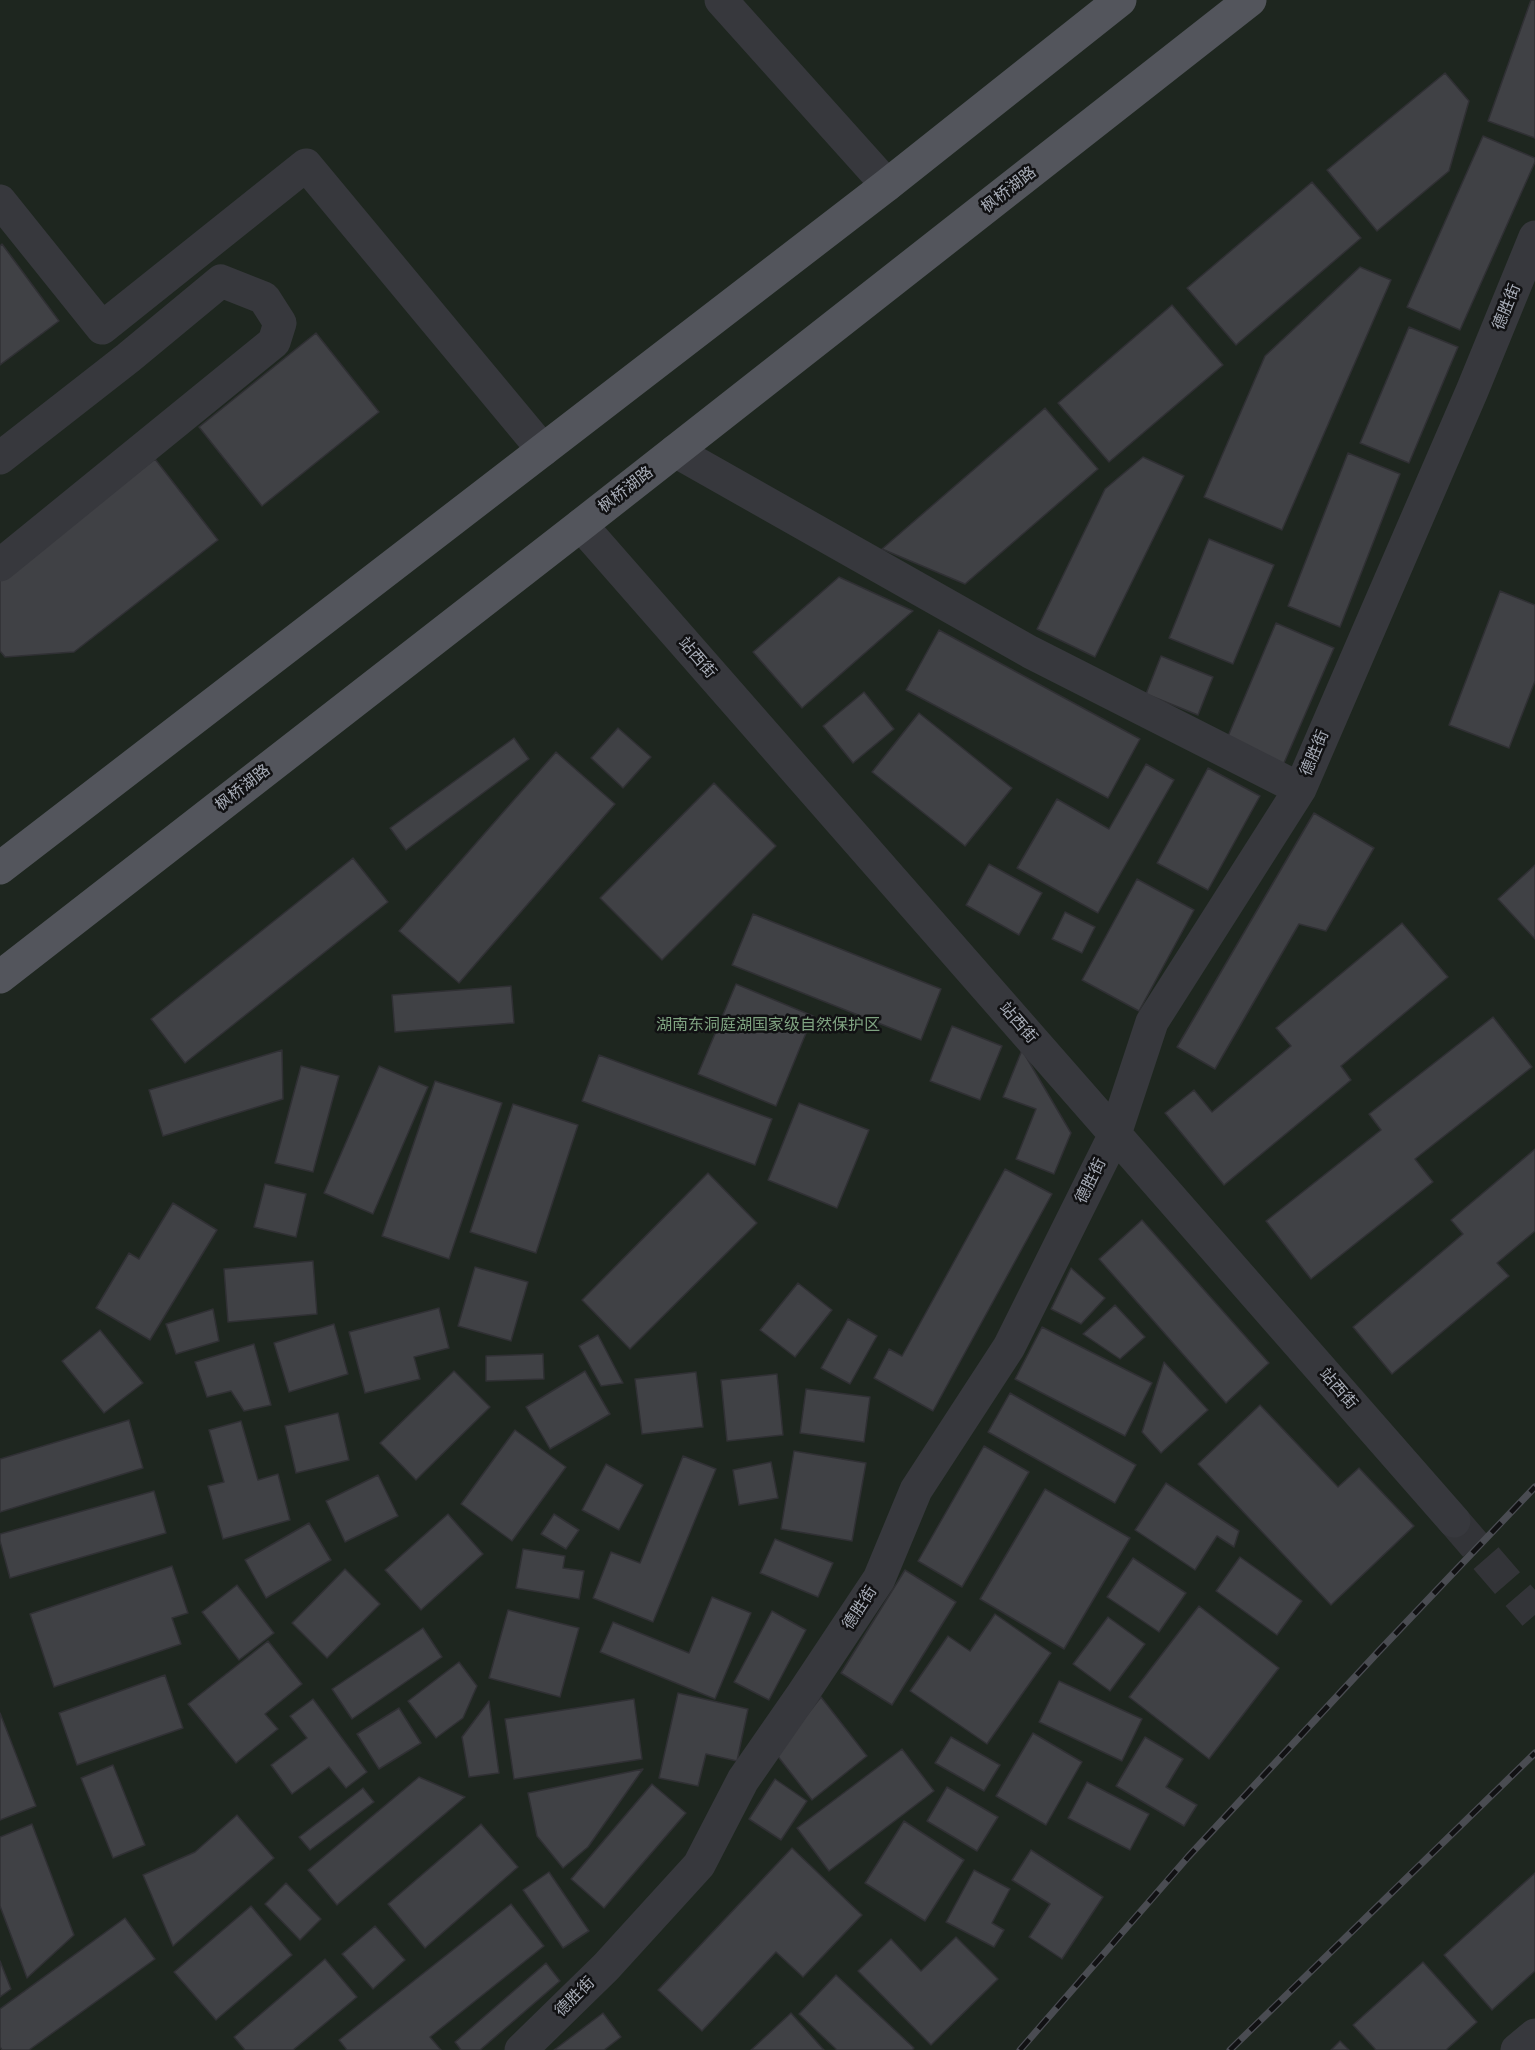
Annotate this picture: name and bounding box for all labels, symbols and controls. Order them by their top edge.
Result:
street label: 枫桥湖路 [978,163,1040,217]
street label: 德胜街 [1489,281,1525,333]
street label: 枫桥湖路 [595,463,657,517]
street label: 站西街 [674,634,720,682]
street label: 德胜街 [1297,727,1333,779]
street label: 枫桥湖路 [212,761,274,815]
street label: 站西街 [995,999,1041,1047]
park label: 湖南东洞庭湖国家级自然保护区 [656,1015,880,1035]
street label: 德胜街 [1072,1155,1110,1207]
street label: 站西街 [1315,1365,1361,1413]
street label: 德胜街 [839,1583,881,1633]
street label: 德胜街 [551,1973,599,2021]

